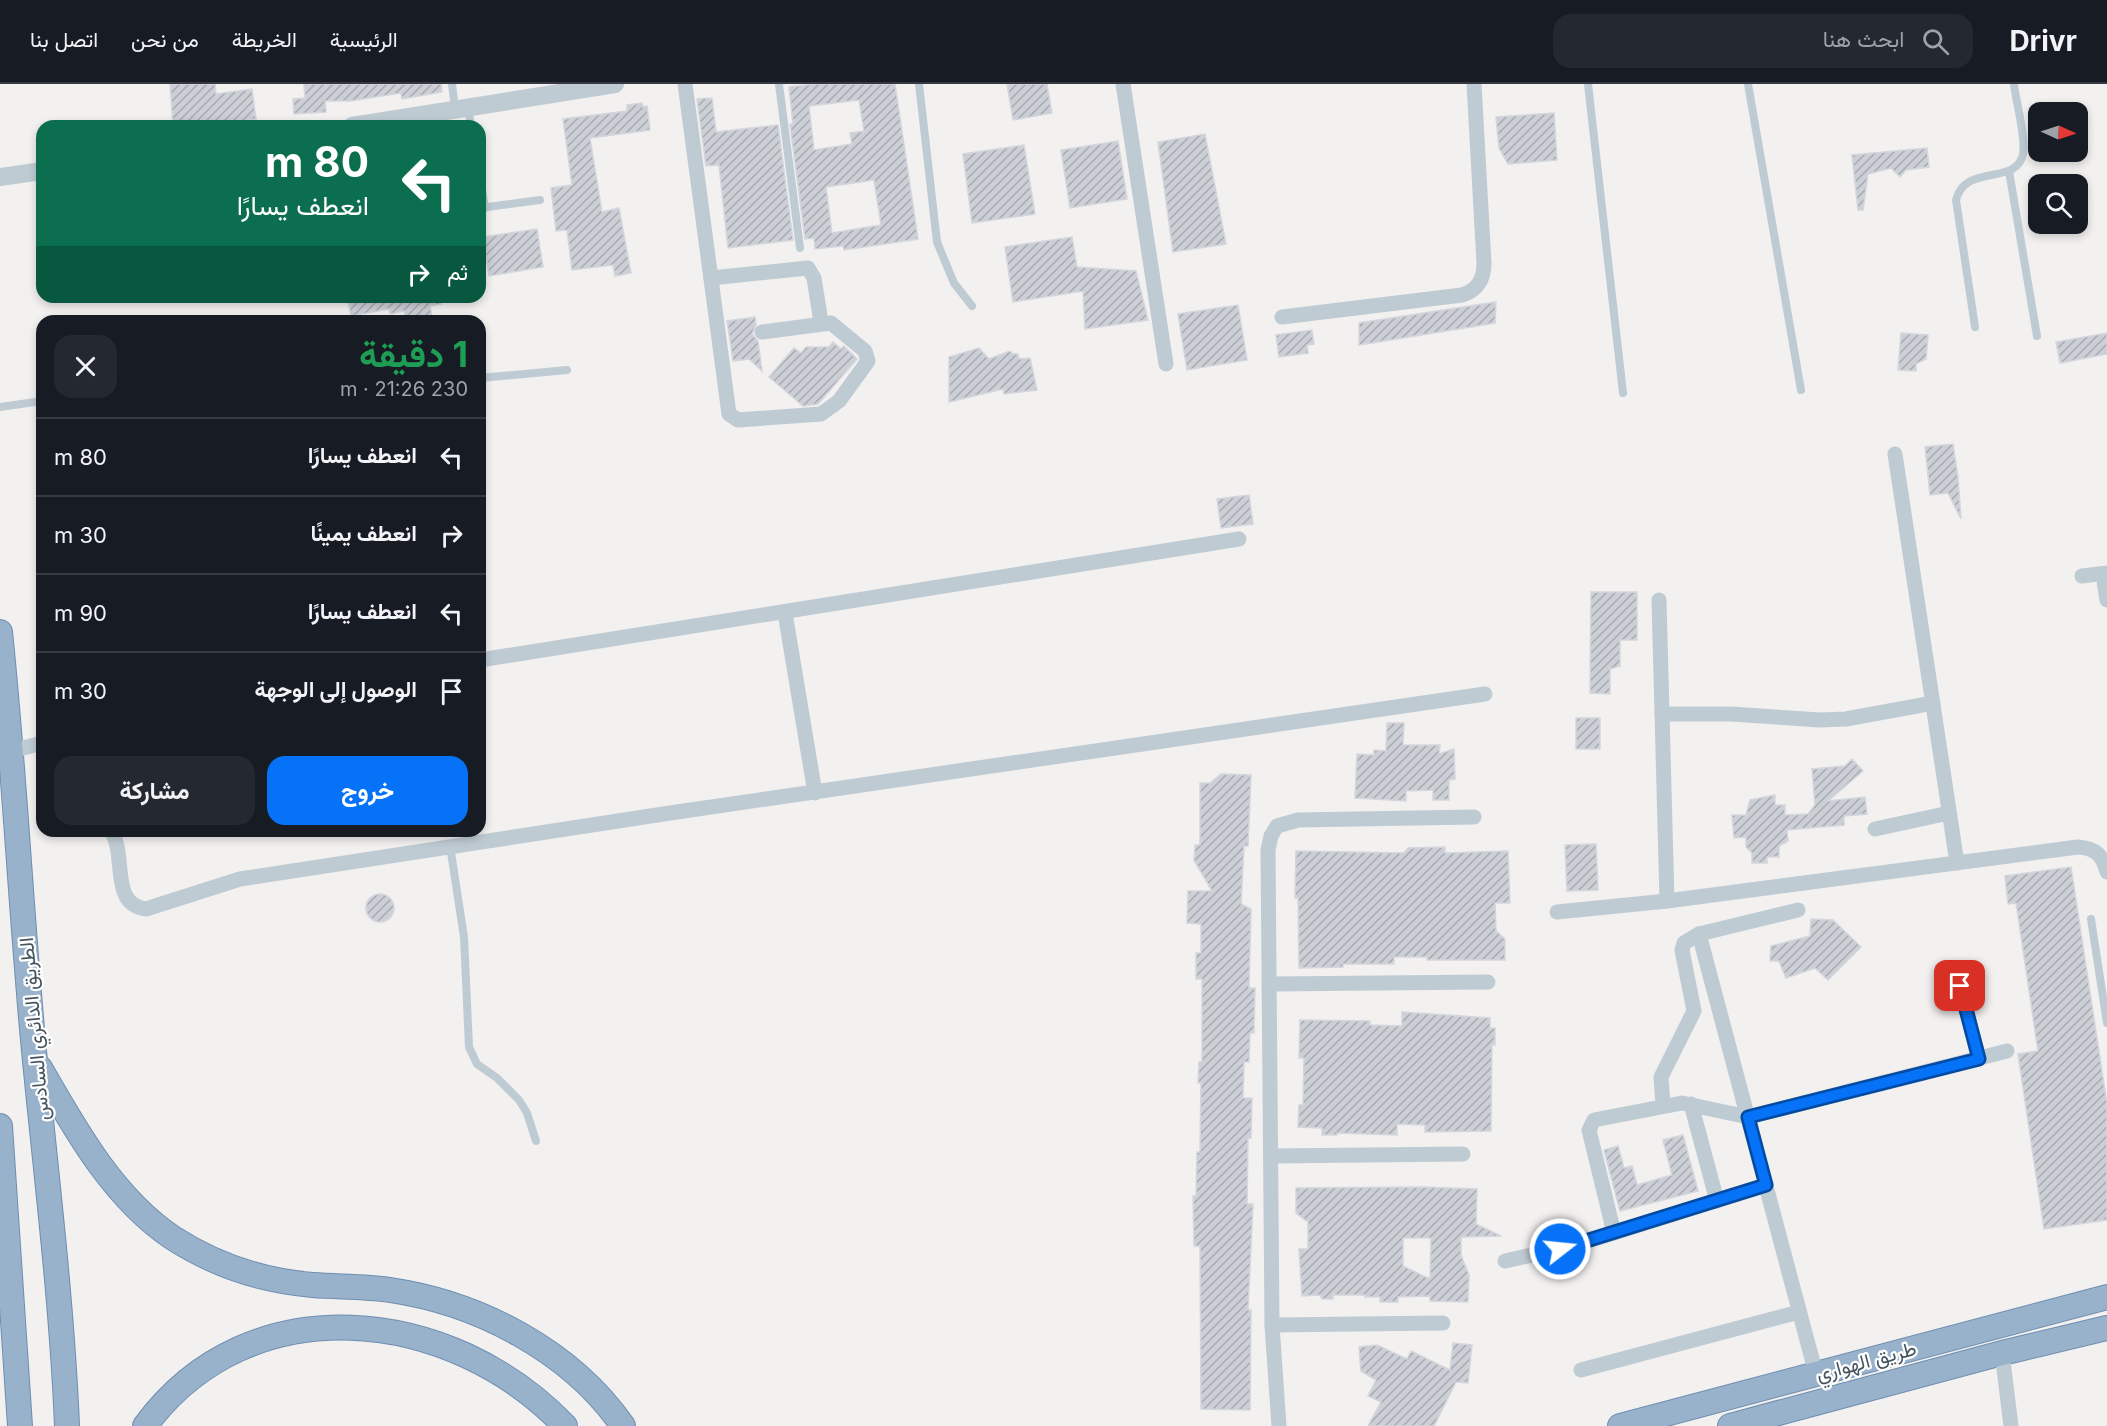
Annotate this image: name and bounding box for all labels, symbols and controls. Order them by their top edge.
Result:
search box [1553,14,1973,68]
text: Drivr [2009,24,2077,58]
icon: search [1919,25,1952,58]
text: ابحث هنا [1823,26,1904,52]
text: اتصل بنا [30,27,98,52]
text: من نحن [131,27,199,52]
text: الخريطة [232,27,297,52]
text: الرئيسية [330,27,398,52]
north arrow [2028,102,2088,162]
map controls [2028,102,2088,234]
text: 80 m [265,136,369,187]
icon: left [390,144,468,222]
button: search [2028,174,2088,234]
text: انعطف يسارًا [237,189,369,222]
icon: right [402,258,435,291]
text: ثم [447,259,468,285]
text: 1 دقيقة [359,332,468,376]
button: close [54,335,117,398]
text: 230 m · 21:26 [340,377,468,401]
icon: left [435,441,468,474]
text: انعطف يسارًا [308,442,417,468]
text: 80 m [54,444,107,470]
icon: right [435,519,468,552]
text: انعطف يمينًا [310,520,417,546]
text: 30 m [54,522,107,548]
icon: left [435,597,468,630]
text: انعطف يسارًا [308,598,417,624]
text: 90 m [54,600,107,626]
icon: arrive [435,675,468,708]
text: الوصول إلى الوجهة [254,676,417,702]
text: 30 m [54,678,107,704]
button: مشاركة [54,756,255,825]
button: خروج [267,756,468,825]
street label: الطريق الدائري السادس [14,936,59,1122]
pin [1934,960,1985,1011]
icon: arrive [1943,969,1976,1002]
position arrow [1528,1217,1592,1281]
street label: طريق الهواري [1813,1336,1920,1391]

